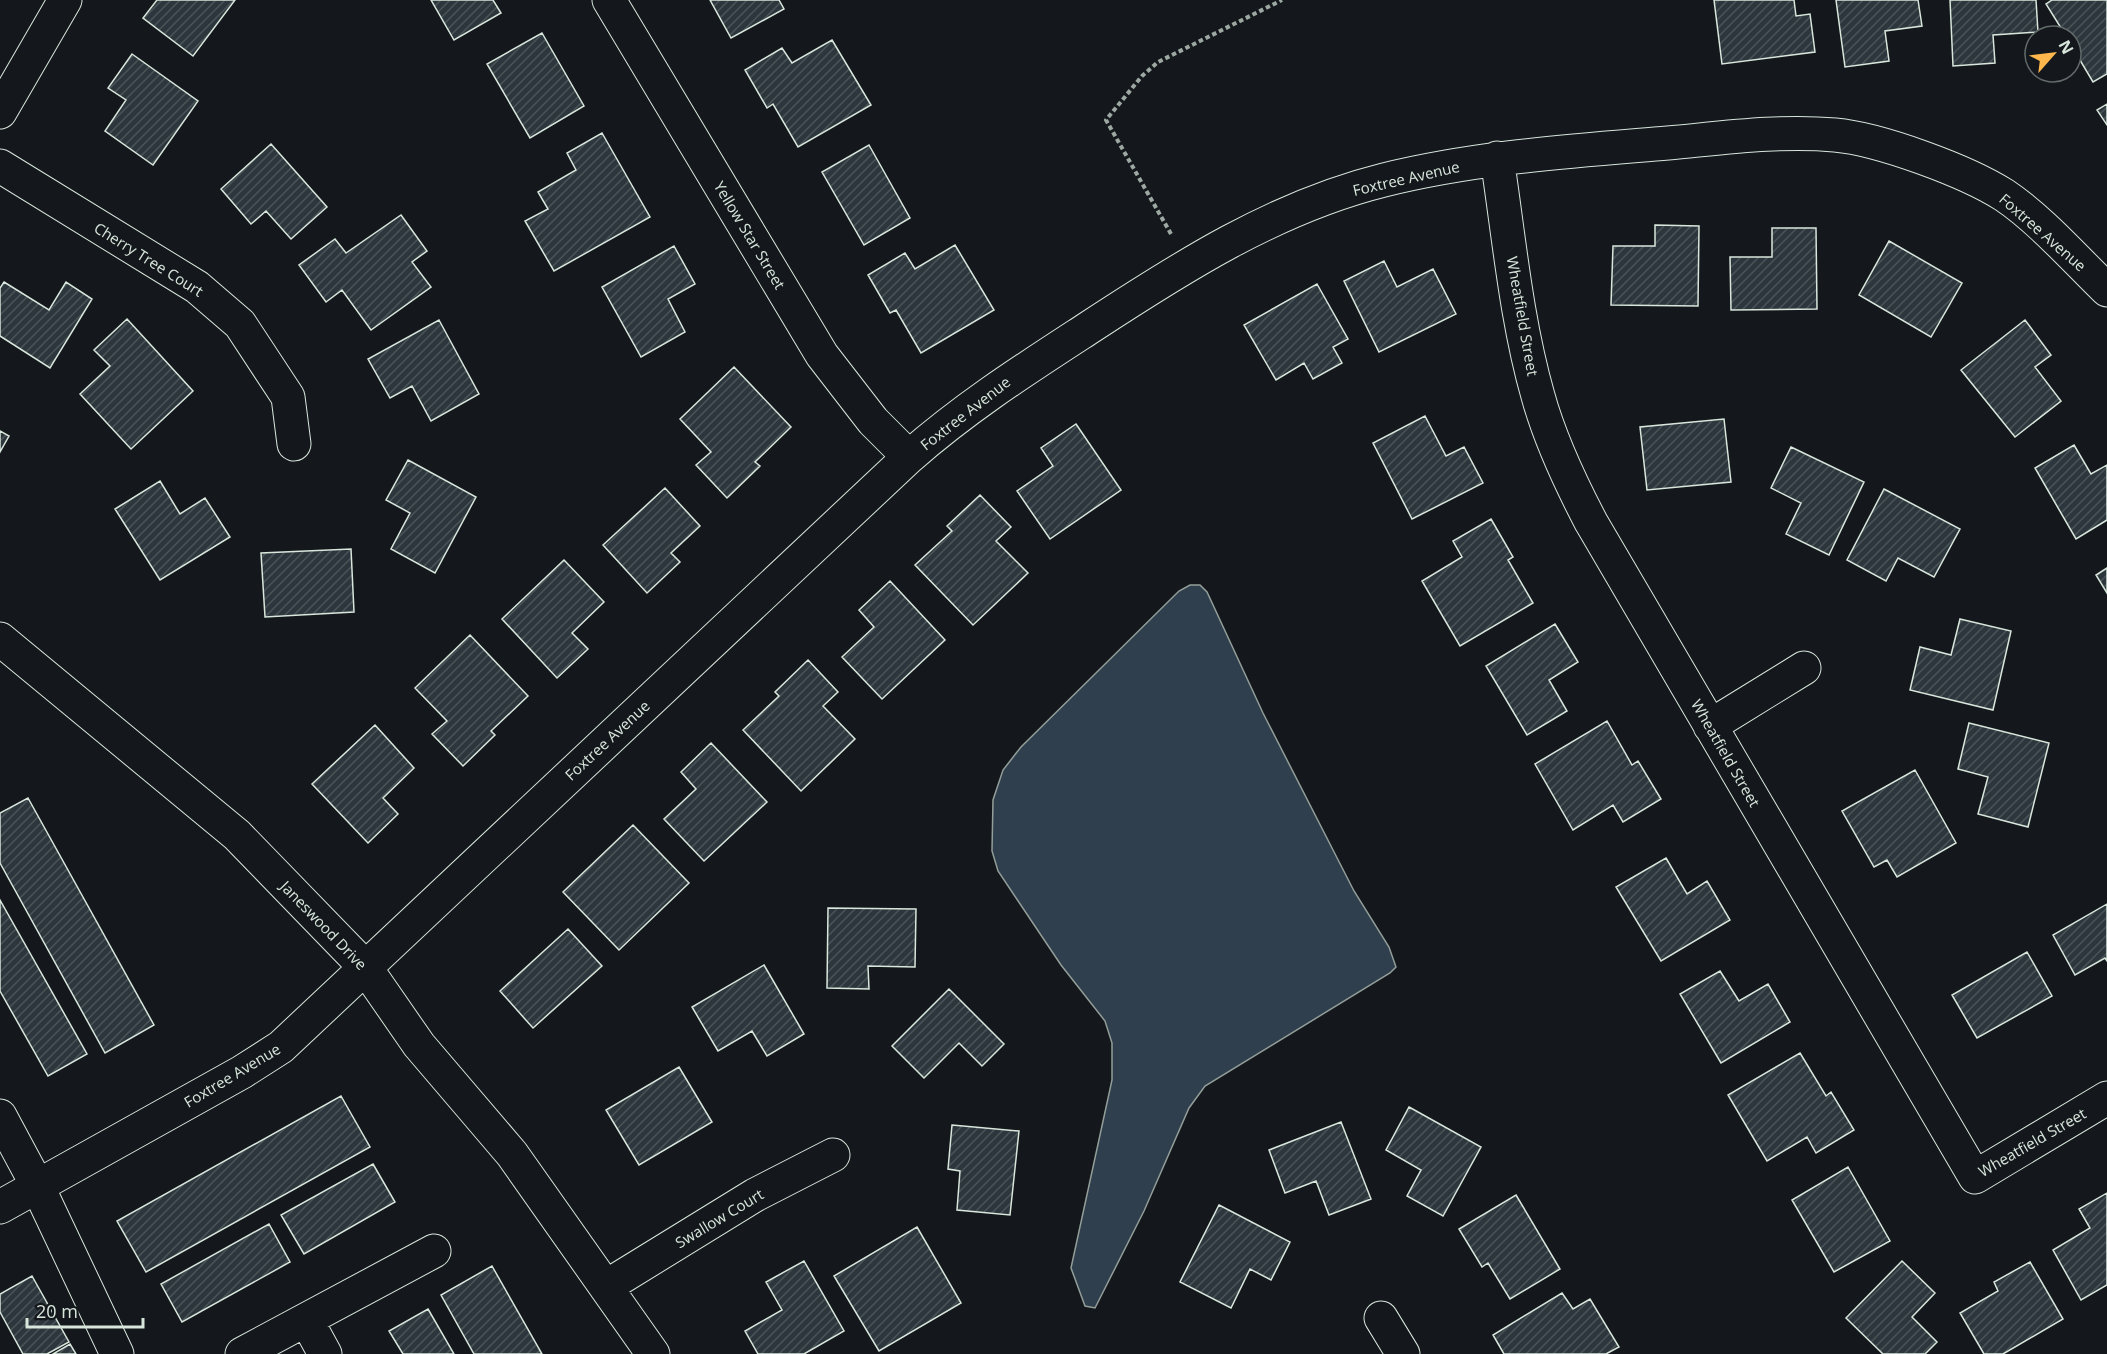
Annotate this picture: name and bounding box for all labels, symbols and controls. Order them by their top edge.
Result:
north arrow [2023,24,2083,84]
text: N [2053,36,2079,58]
street label: Foxtree Avenue [1351,156,1461,200]
street label: Yellow Star Street [710,177,790,293]
street label: Foxtree Avenue [1995,189,2091,275]
street label: Cherry Tree Court [91,217,207,301]
street label: Wheatfield Street [1503,255,1543,377]
street label: Foxtree Avenue [916,372,1014,454]
street label: Foxtree Avenue [560,695,654,785]
street label: Wheatfield Street [1687,696,1765,810]
street label: Janeswood Drive [275,875,372,974]
street label: Foxtree Avenue [180,1038,284,1112]
street label: Wheatfield Street [1975,1103,2089,1181]
street label: Swallow Court [671,1184,767,1252]
scale bar [27,1291,142,1329]
text: 20 m [36,1299,78,1323]

